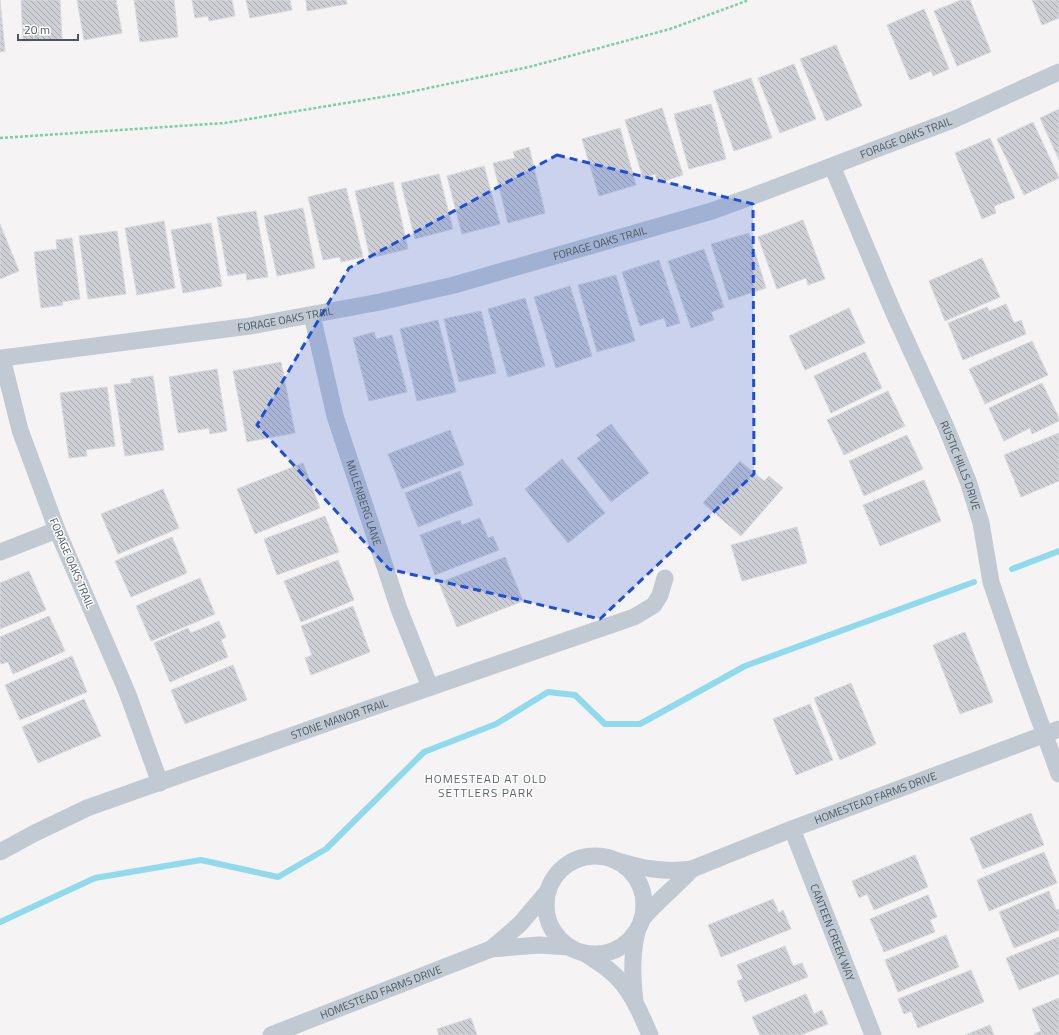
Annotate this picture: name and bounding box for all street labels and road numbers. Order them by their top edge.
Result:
street label: FORAGE OAKS TRAIL [858,113,955,162]
street label: FORAGE OAKS TRAIL [551,222,649,264]
street label: FORAGE OAKS TRAIL [237,303,335,336]
street label: RUSTIC HILLS DRIVE [936,418,985,512]
street label: MULENBERG LANE [342,458,385,548]
street label: FORAGE OAKS TRAIL [46,515,99,611]
street label: STONE MANOR TRAIL [289,694,390,743]
street label: HOMESTEAD FARMS DRIVE [812,768,939,828]
street label: CANTEEN CREEK WAY [806,881,859,983]
street label: HOMESTEAD FARMS DRIVE [318,961,444,1023]

